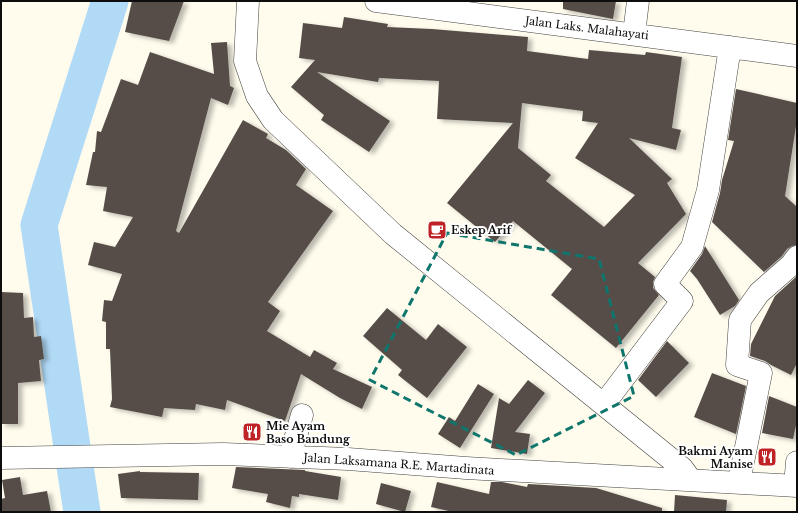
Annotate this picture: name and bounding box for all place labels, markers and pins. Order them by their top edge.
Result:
cafe icon: Eskep Arif [426,219,448,241]
place label: Eskep Arif [451,223,512,237]
place label: Mie Ayam Baso Bandung [266,419,350,446]
restaurant icon: Mie Ayam Baso Bandung [241,421,263,443]
place label: Bakmi Ayam Manise [678,444,754,471]
restaurant icon: Bakmi Ayam Manise [756,446,778,468]

